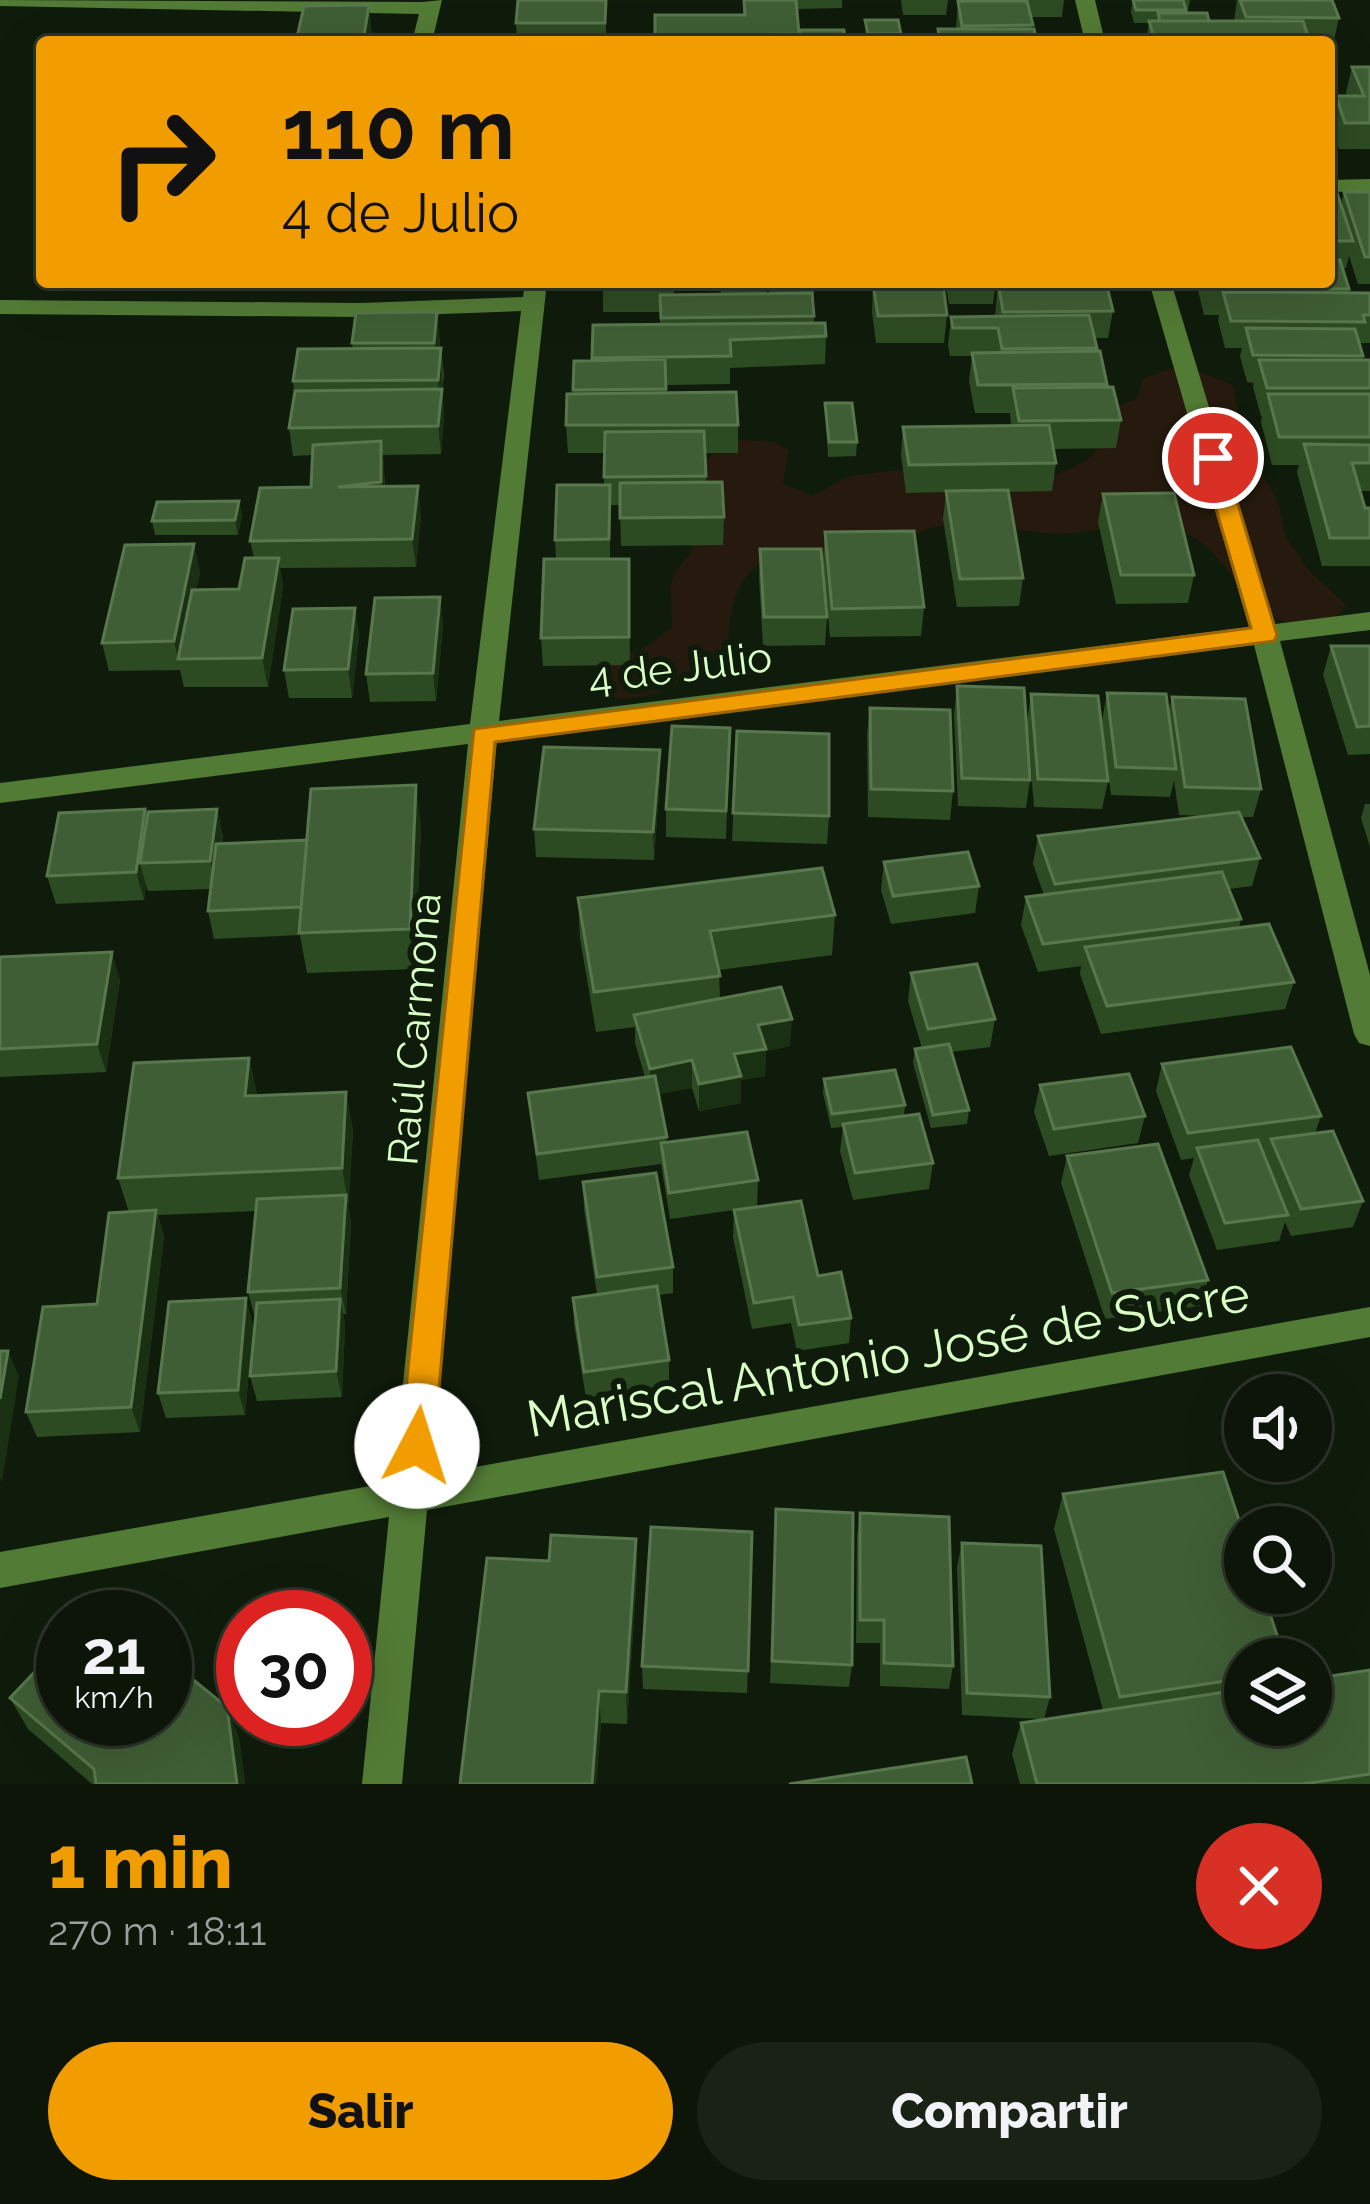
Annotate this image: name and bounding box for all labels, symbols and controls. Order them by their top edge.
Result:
text: 110 m [282,80,515,179]
icon: right [84,84,240,240]
text: 4 de Julio [282,181,519,245]
pin [1162,407,1264,509]
icon: arrive [1180,425,1246,491]
street label: 4 de Julio [586,632,775,703]
street label: Raúl Carmona [378,891,451,1167]
street label: Mariscal Antonio José de Sucre [522,1263,1254,1449]
map controls [1224,1374,1332,1746]
button: sound [1224,1374,1332,1482]
position arrow [354,1383,480,1509]
button: search [1224,1506,1332,1614]
speed limit sign: 30 [216,1590,372,1746]
text: 21 [82,1618,146,1688]
button: layers [1224,1638,1332,1746]
text: km/h [74,1680,154,1715]
text: 1 min [48,1820,233,1905]
button: close [1196,1823,1322,1949]
text: 270 m · 18:11 [48,1908,266,1954]
button: Salir [48,2042,673,2180]
button: Compartir [697,2042,1322,2180]

